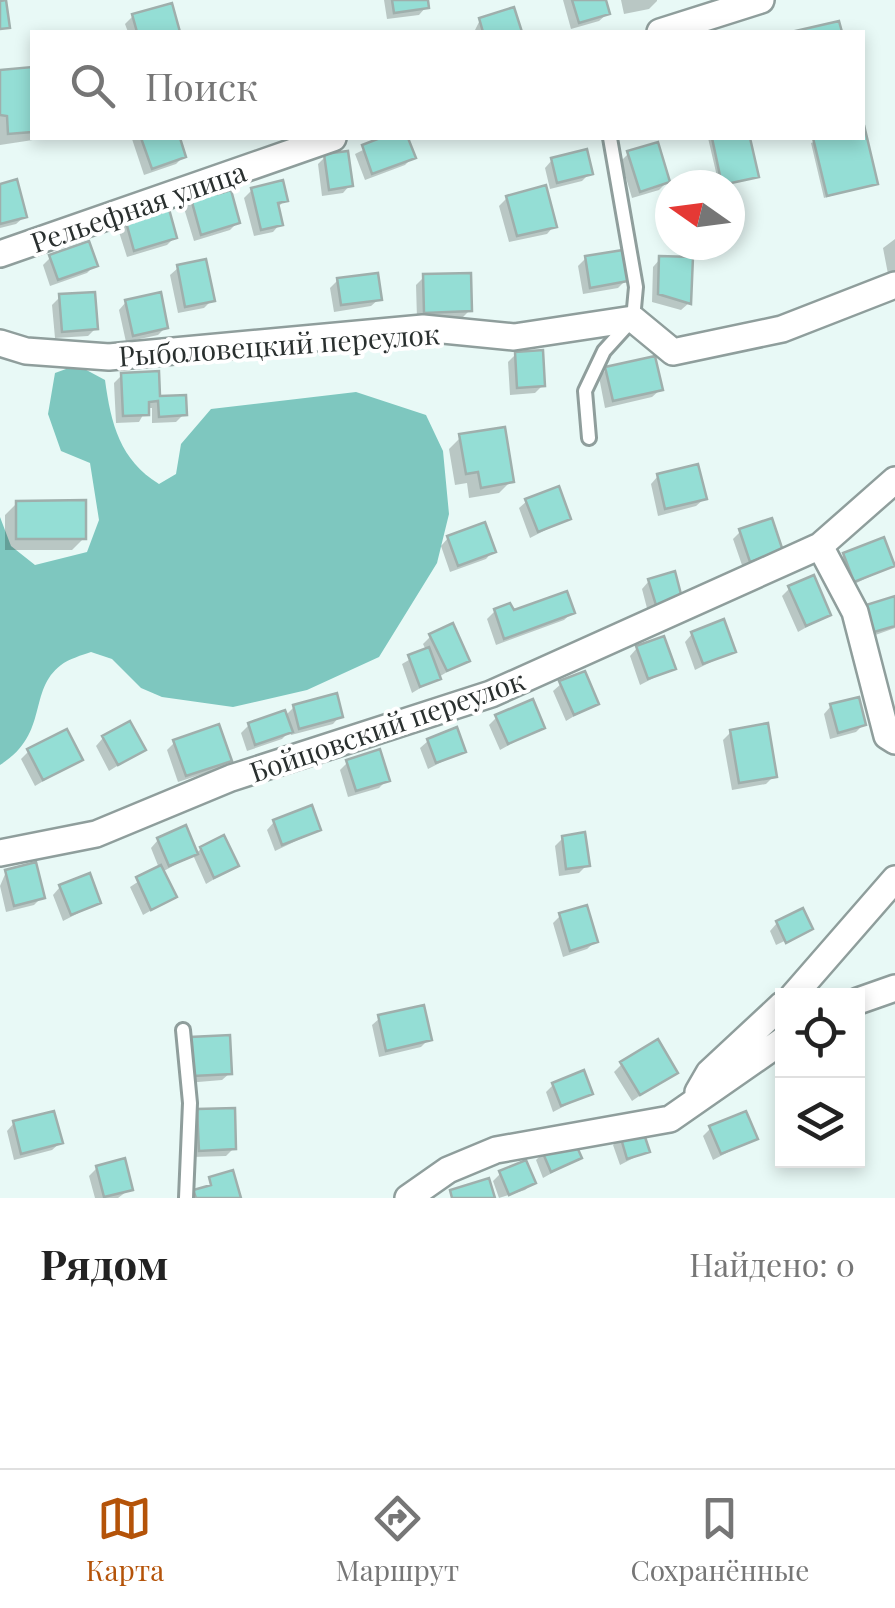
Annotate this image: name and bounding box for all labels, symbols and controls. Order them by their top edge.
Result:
search box [30,30,865,140]
icon: search [65,58,120,113]
text: Поиск [145,60,258,111]
street label: Рельефная улица [26,152,250,260]
north arrow [655,170,745,260]
street label: Рыболовецкий переулок [117,314,441,374]
street label: Бойцовский переулок [244,661,530,789]
map controls [775,988,865,1168]
button: locate [775,988,865,1078]
button: layers [775,1078,865,1168]
text: Рядом [40,1235,168,1291]
text: Найдено: 0 [689,1242,855,1285]
tab: Карта [86,1491,164,1588]
tab: Маршрут [336,1491,459,1588]
tab: Сохранённые [630,1491,809,1588]

